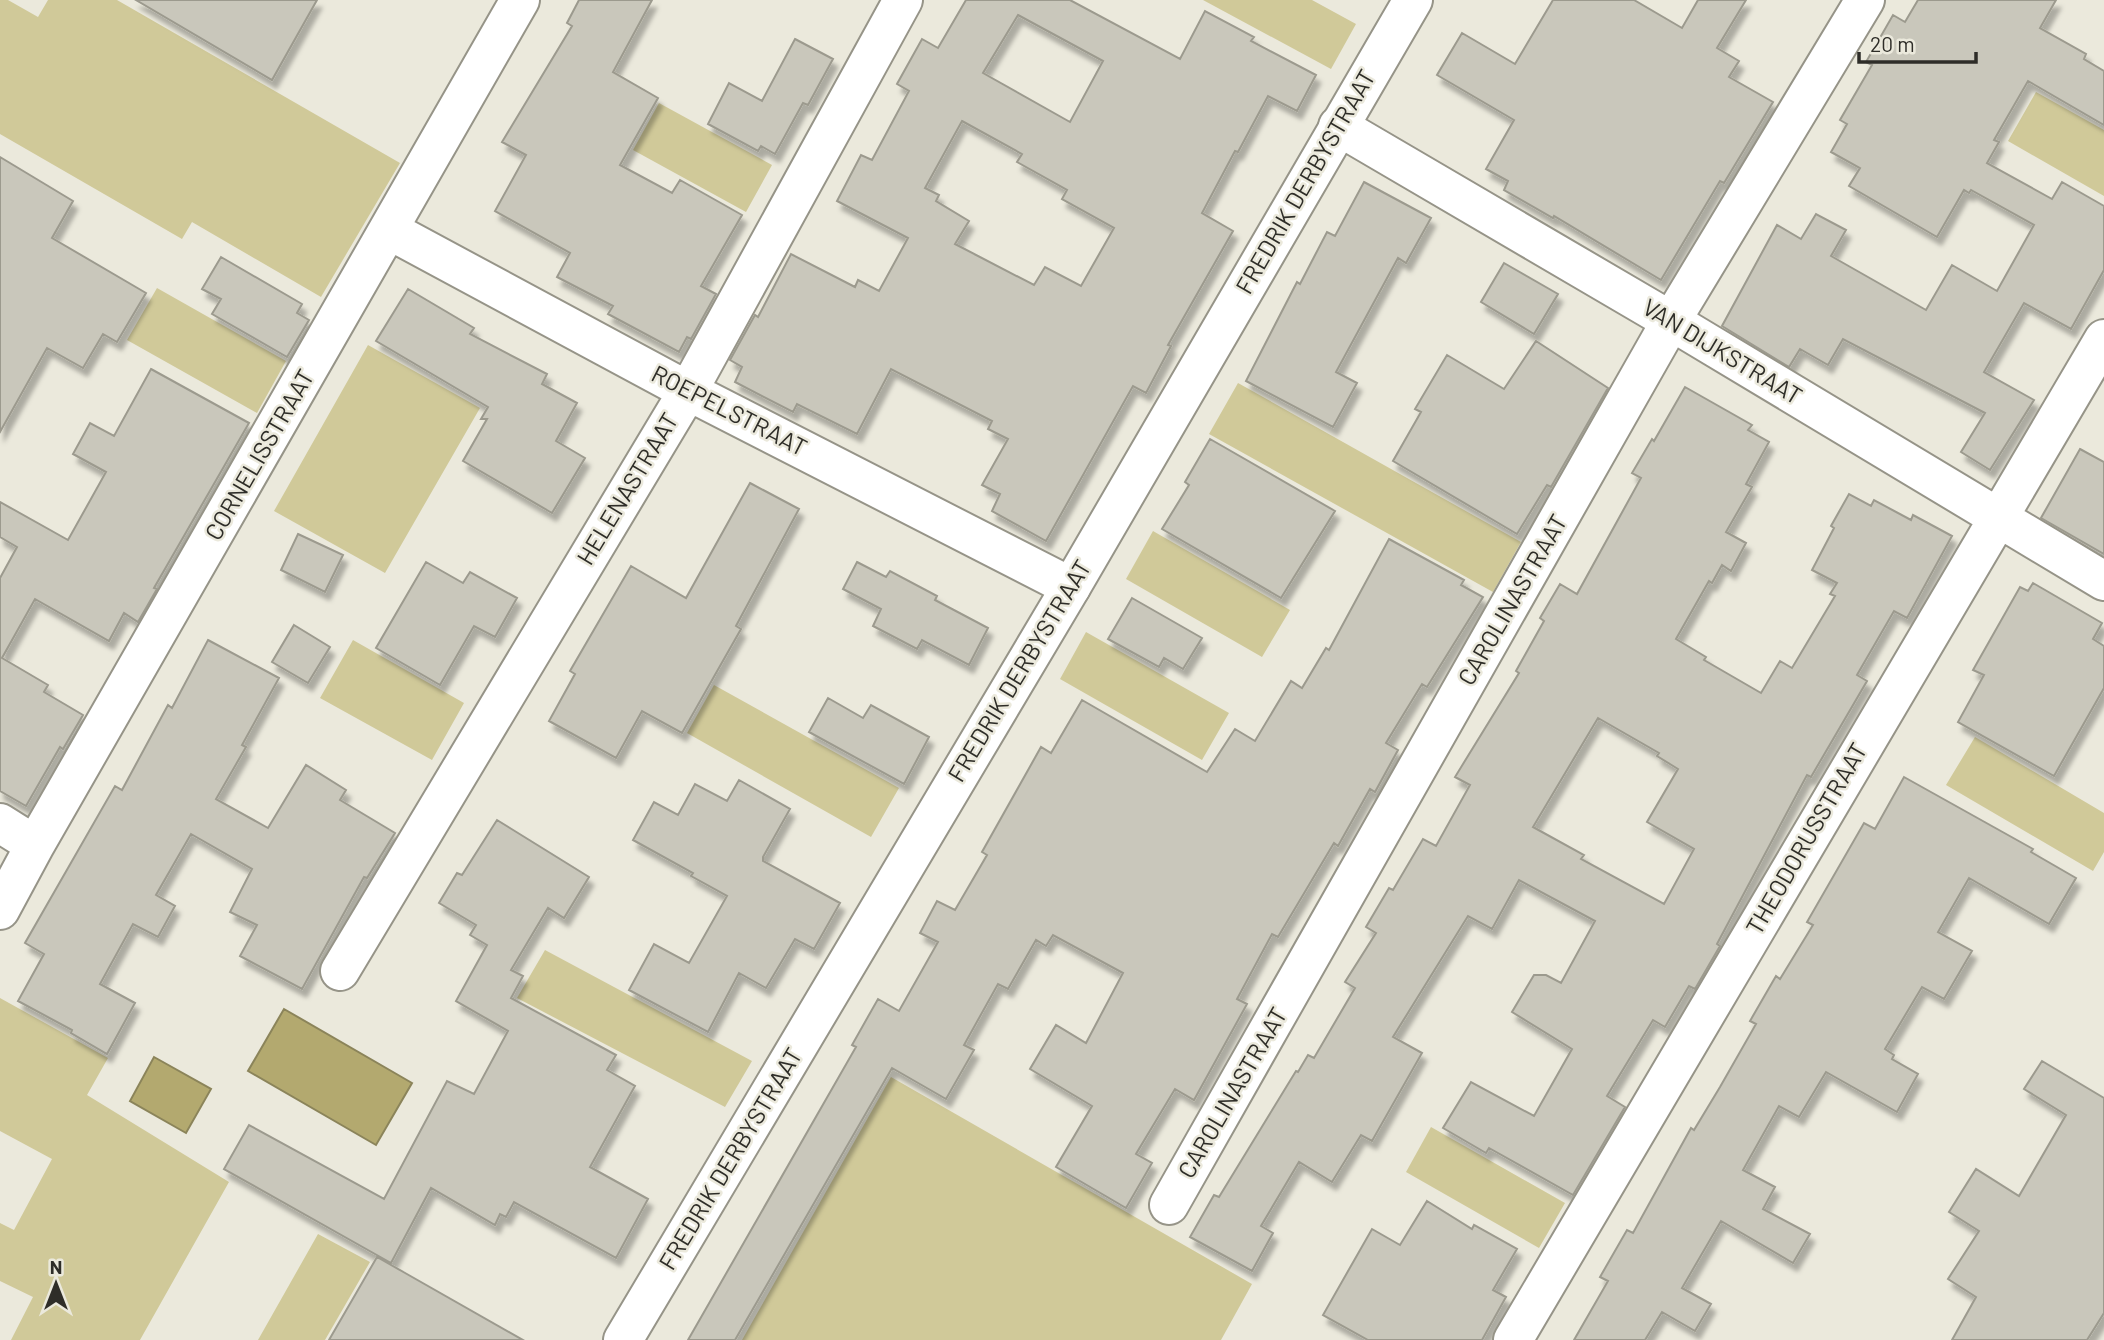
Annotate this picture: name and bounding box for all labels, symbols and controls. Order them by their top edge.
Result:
scale bar [1859,21,1976,65]
text: 20 m [1870,31,1915,56]
street label: FREDRIK DERBYSTRAAT [1229,64,1381,298]
street label: VAN DIJKSTRAAT [1638,292,1808,410]
street label: ROEPELSTRAAT [647,358,812,461]
street label: CORNELISSTRAAT [198,364,319,545]
street label: HELENASTRAAT [570,407,684,570]
street label: CAROLINASTRAAT [1451,509,1572,690]
street label: FREDRIK DERBYSTRAAT [941,554,1097,787]
street label: THEODORUSSTRAAT [1739,737,1872,939]
street label: CAROLINASTRAAT [1171,1002,1292,1183]
street label: FREDRIK DERBYSTRAAT [652,1042,808,1275]
north arrow [21,1249,91,1319]
text: N [50,1255,62,1278]

